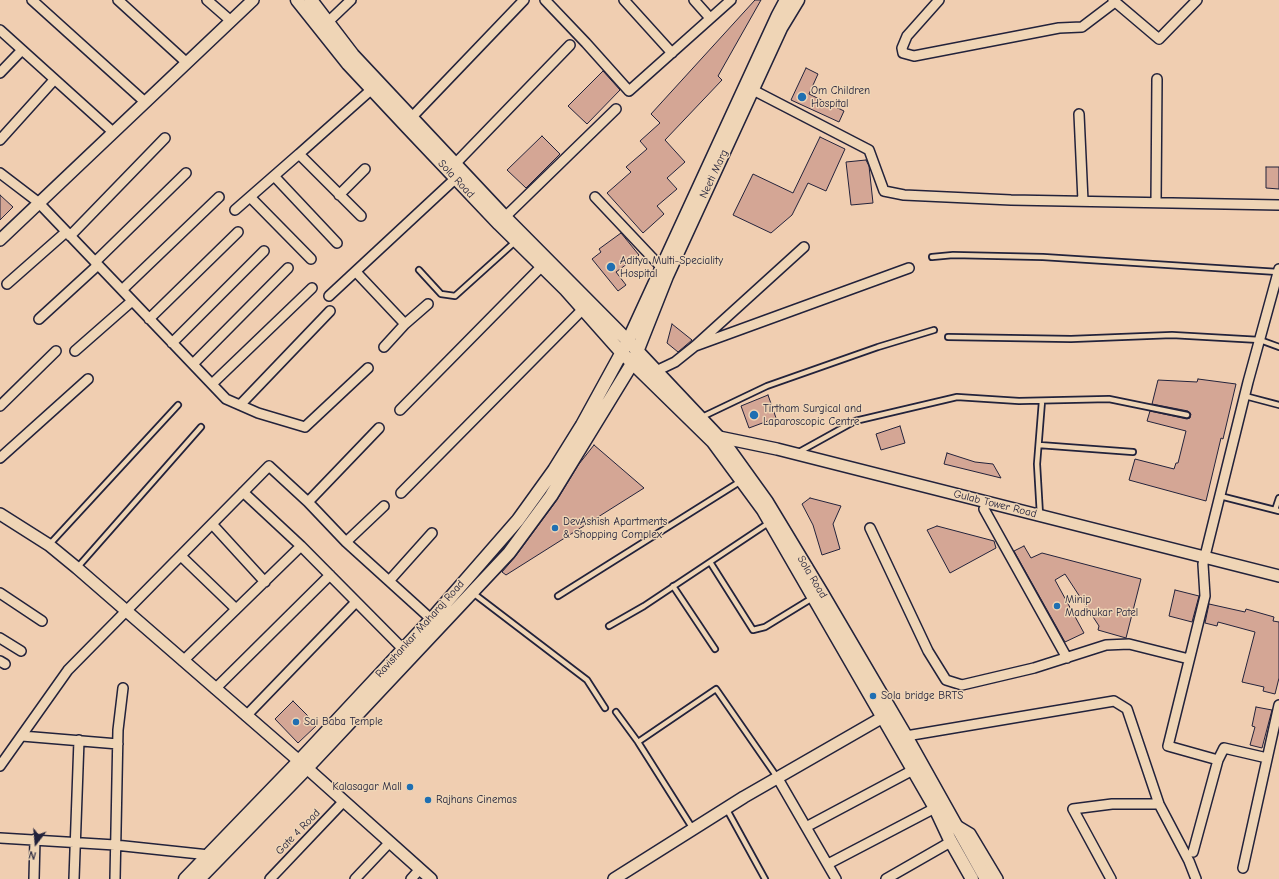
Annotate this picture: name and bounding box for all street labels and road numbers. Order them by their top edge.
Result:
street label: Neeti Marg [697,147,731,201]
street label: Sola Road [435,157,477,201]
street label: Gulab Tower Road [952,487,1038,521]
street label: Sola Road [794,553,830,601]
street label: Ravishankar Maharaj Road [373,578,467,680]
street label: Gate 4 Road [273,806,323,858]

